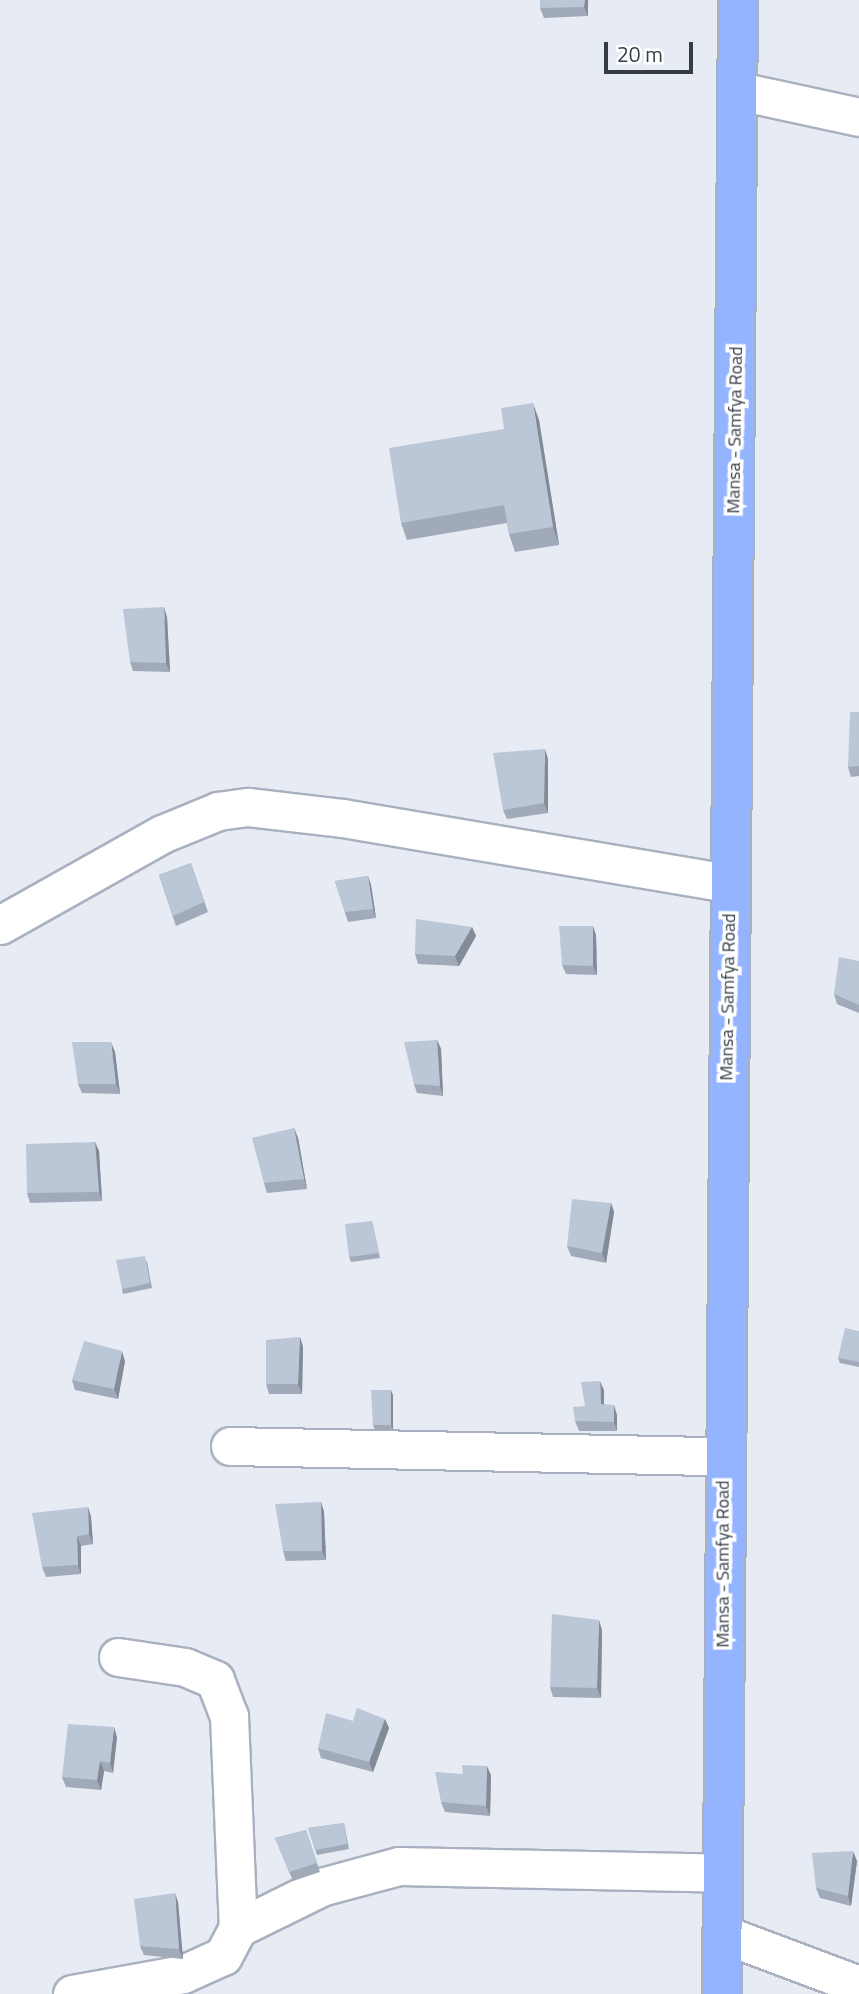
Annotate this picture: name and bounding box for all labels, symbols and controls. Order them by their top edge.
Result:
scale bar [607,28,696,72]
text: 20 m [617,38,663,70]
street label: Mansa - Samfya Road [723,346,747,514]
street label: Mansa - Samfya Road [716,913,740,1081]
street label: Mansa - Samfya Road [712,1480,734,1648]

